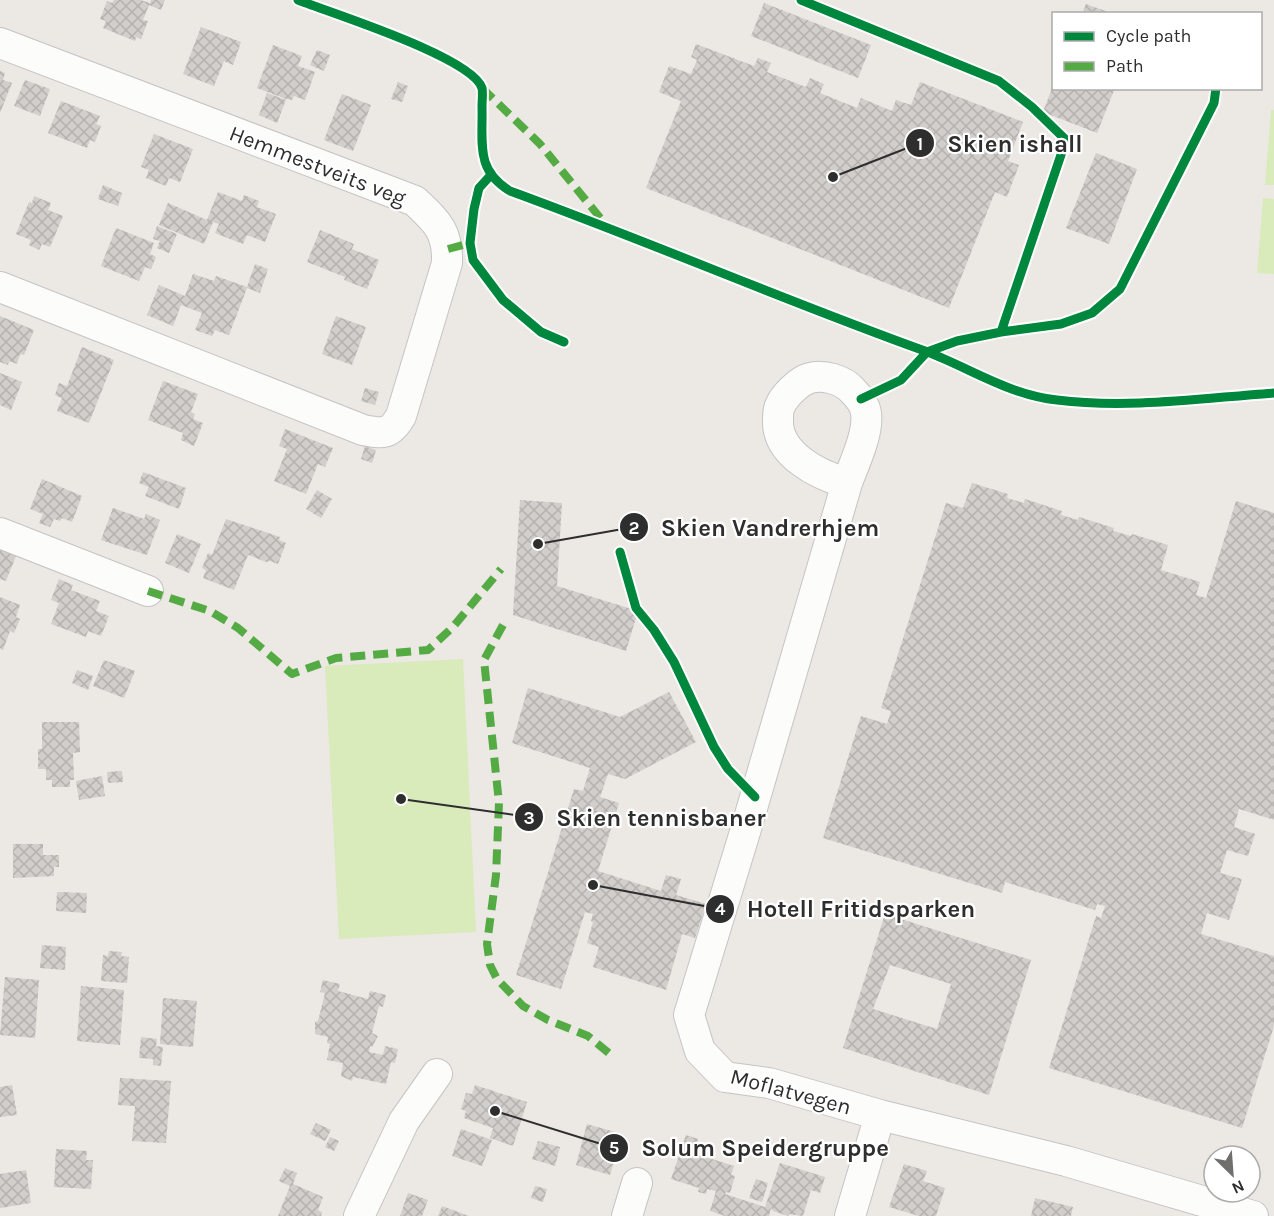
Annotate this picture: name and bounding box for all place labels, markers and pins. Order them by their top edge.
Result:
callout: Skien ishall [905,122,1094,164]
callout: Skien Vandrerhjem [619,506,891,548]
callout: Skien tennisbaner [514,796,777,838]
callout: Hotell Fritidsparken [705,888,987,930]
callout: Solum Speidergruppe [599,1127,901,1169]

